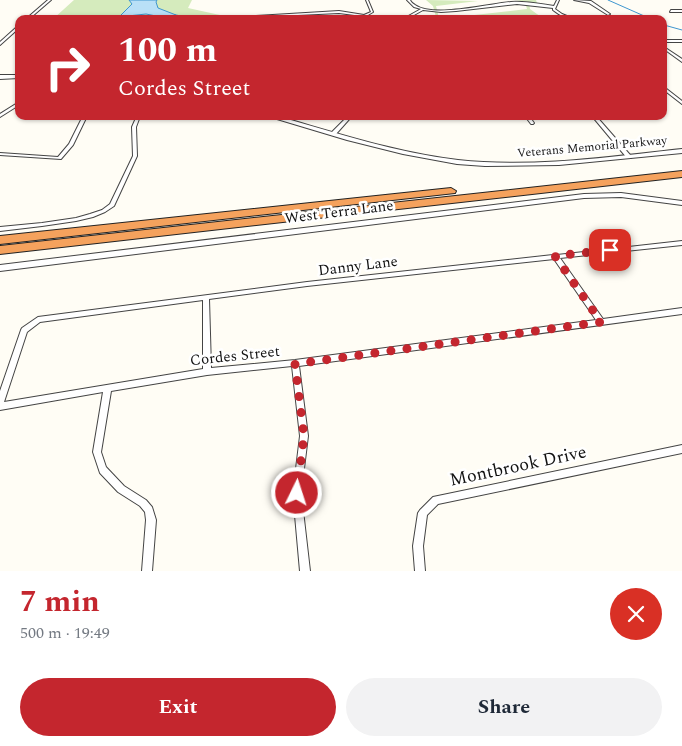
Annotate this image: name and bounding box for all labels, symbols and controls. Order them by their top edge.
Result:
text: 100 m [118,24,217,77]
icon: right [35,35,100,100]
text: Cordes Street [118,72,250,105]
street label: Veterans Memorial Parkway [516,131,669,163]
street label: West Terra Lane [283,194,395,230]
pin [589,229,631,271]
icon: arrive [596,236,624,264]
street label: Danny Lane [317,250,399,282]
street label: Cordes Street [189,340,281,372]
street label: Montbrook Drive [447,438,589,494]
position arrow [270,466,322,518]
text: 7 min [20,579,100,625]
button: close [610,588,662,640]
text: 500 m · 19:49 [20,621,110,645]
button: Exit [20,678,336,736]
button: Share [346,678,662,736]

